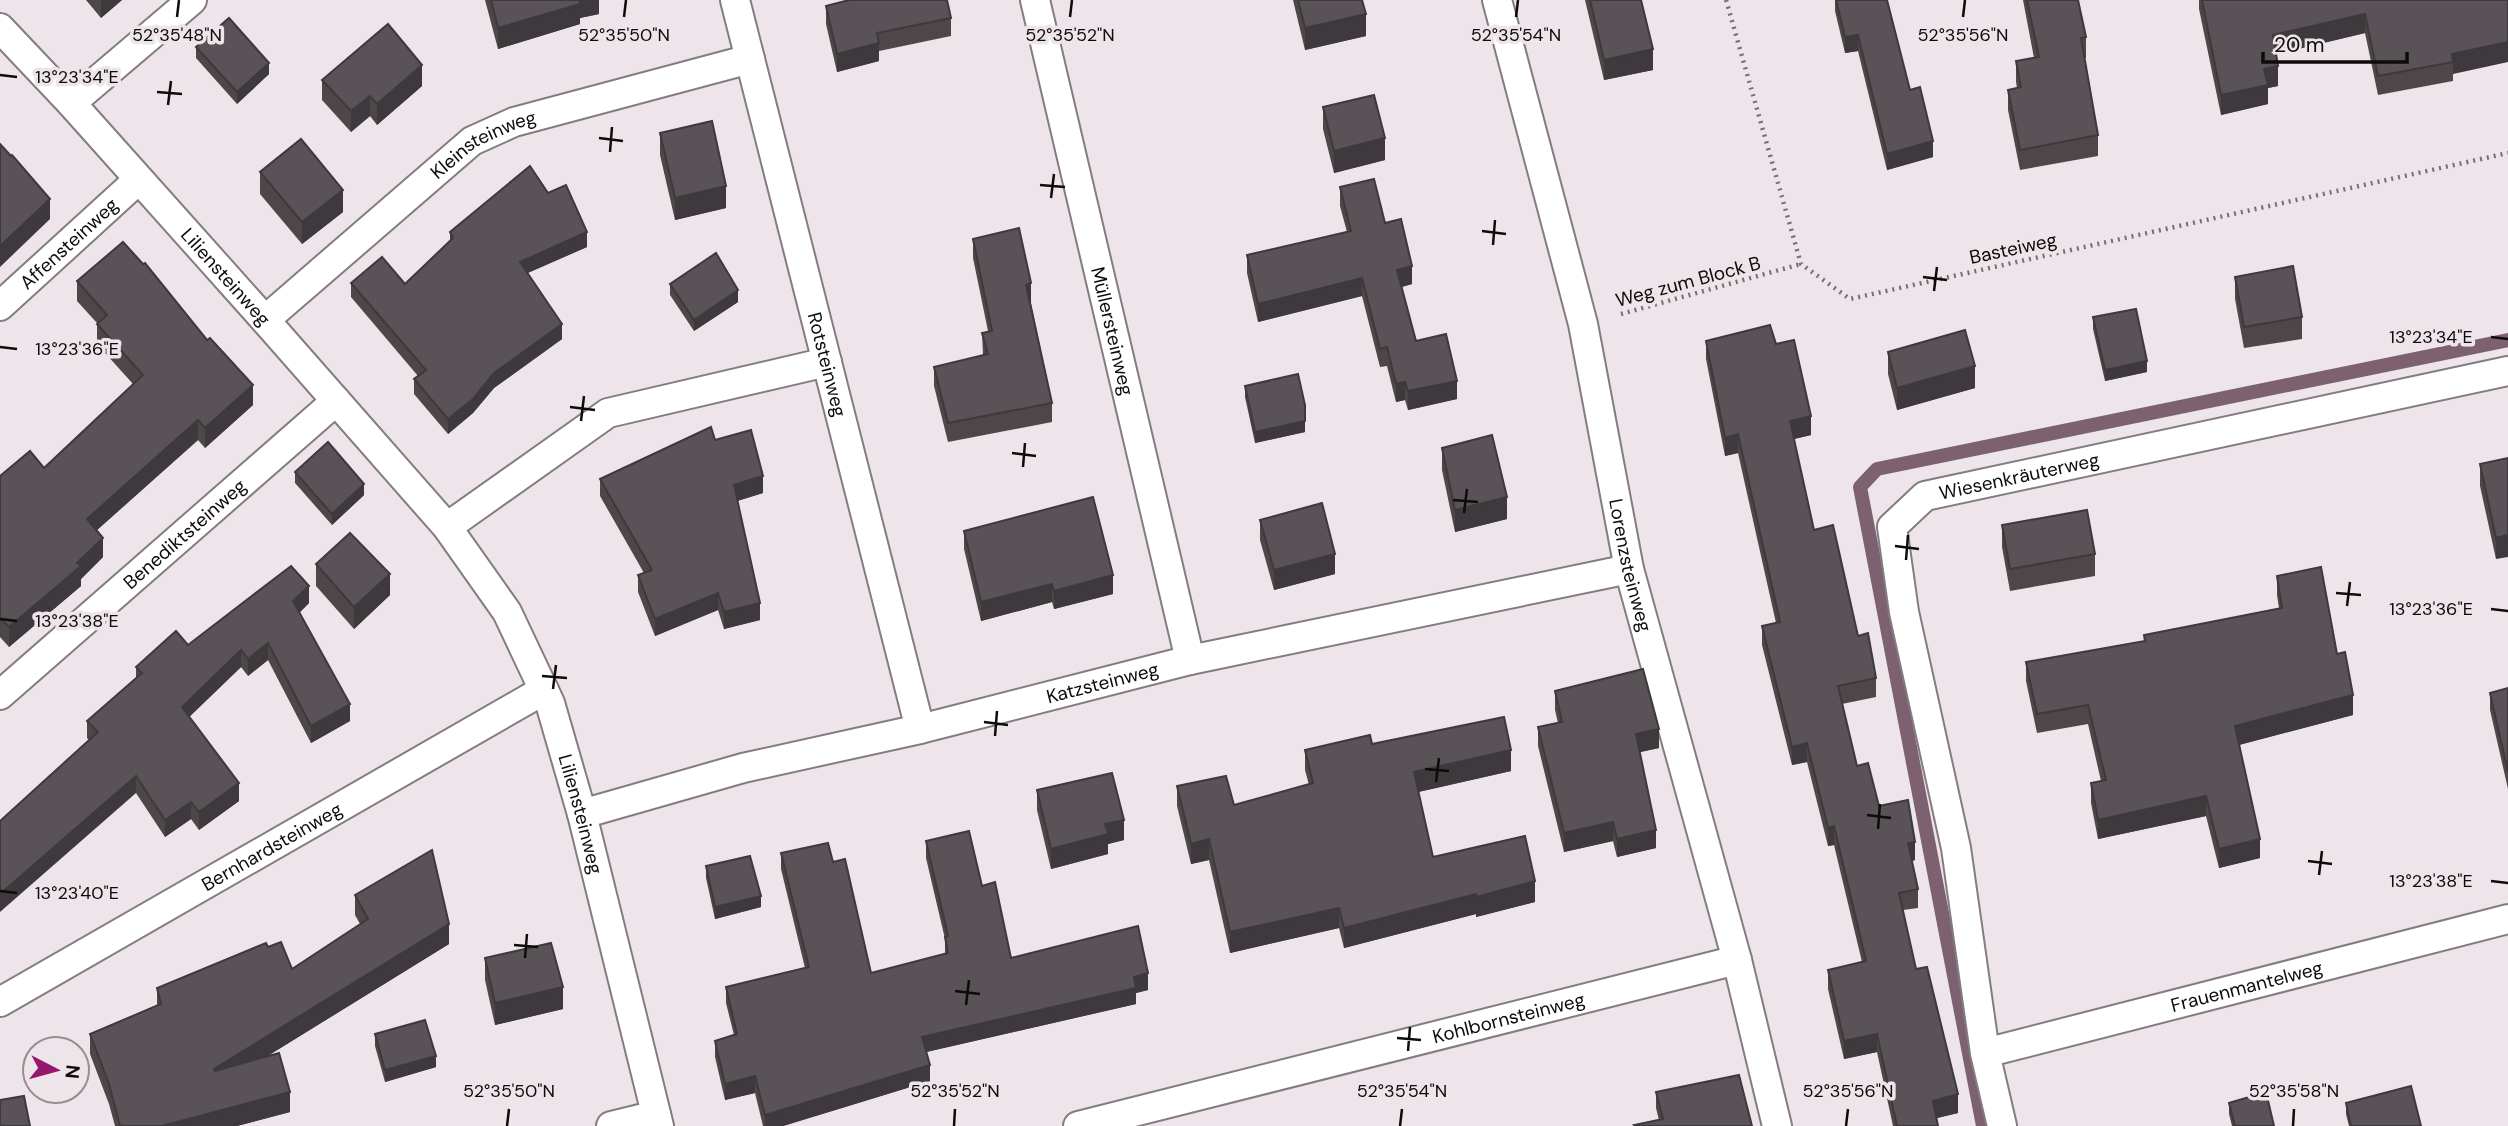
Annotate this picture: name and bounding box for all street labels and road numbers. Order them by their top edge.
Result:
street label: Kleinsteinweg [425,105,539,185]
street label: Affensteinweg [15,192,124,295]
street label: Liliensteinweg [175,223,276,331]
street label: Basteiweg [1967,227,2060,270]
street label: Weg zum Block B [1613,250,1763,313]
street label: Müllersteinweg [1085,264,1140,398]
street label: Rotsteinweg [802,310,852,420]
street label: Wiesenkräuterweg [1937,447,2102,506]
street label: Benediktsteinweg [118,473,252,595]
street label: Lorenzsteinweg [1603,496,1658,635]
street label: Katzsteinweg [1044,656,1162,709]
street label: Liliensteinweg [552,751,608,877]
street label: Bernhardsteinweg [197,796,347,897]
street label: Frauenmantelweg [2168,955,2326,1018]
street label: Kohlbornsteinweg [1430,987,1588,1049]

